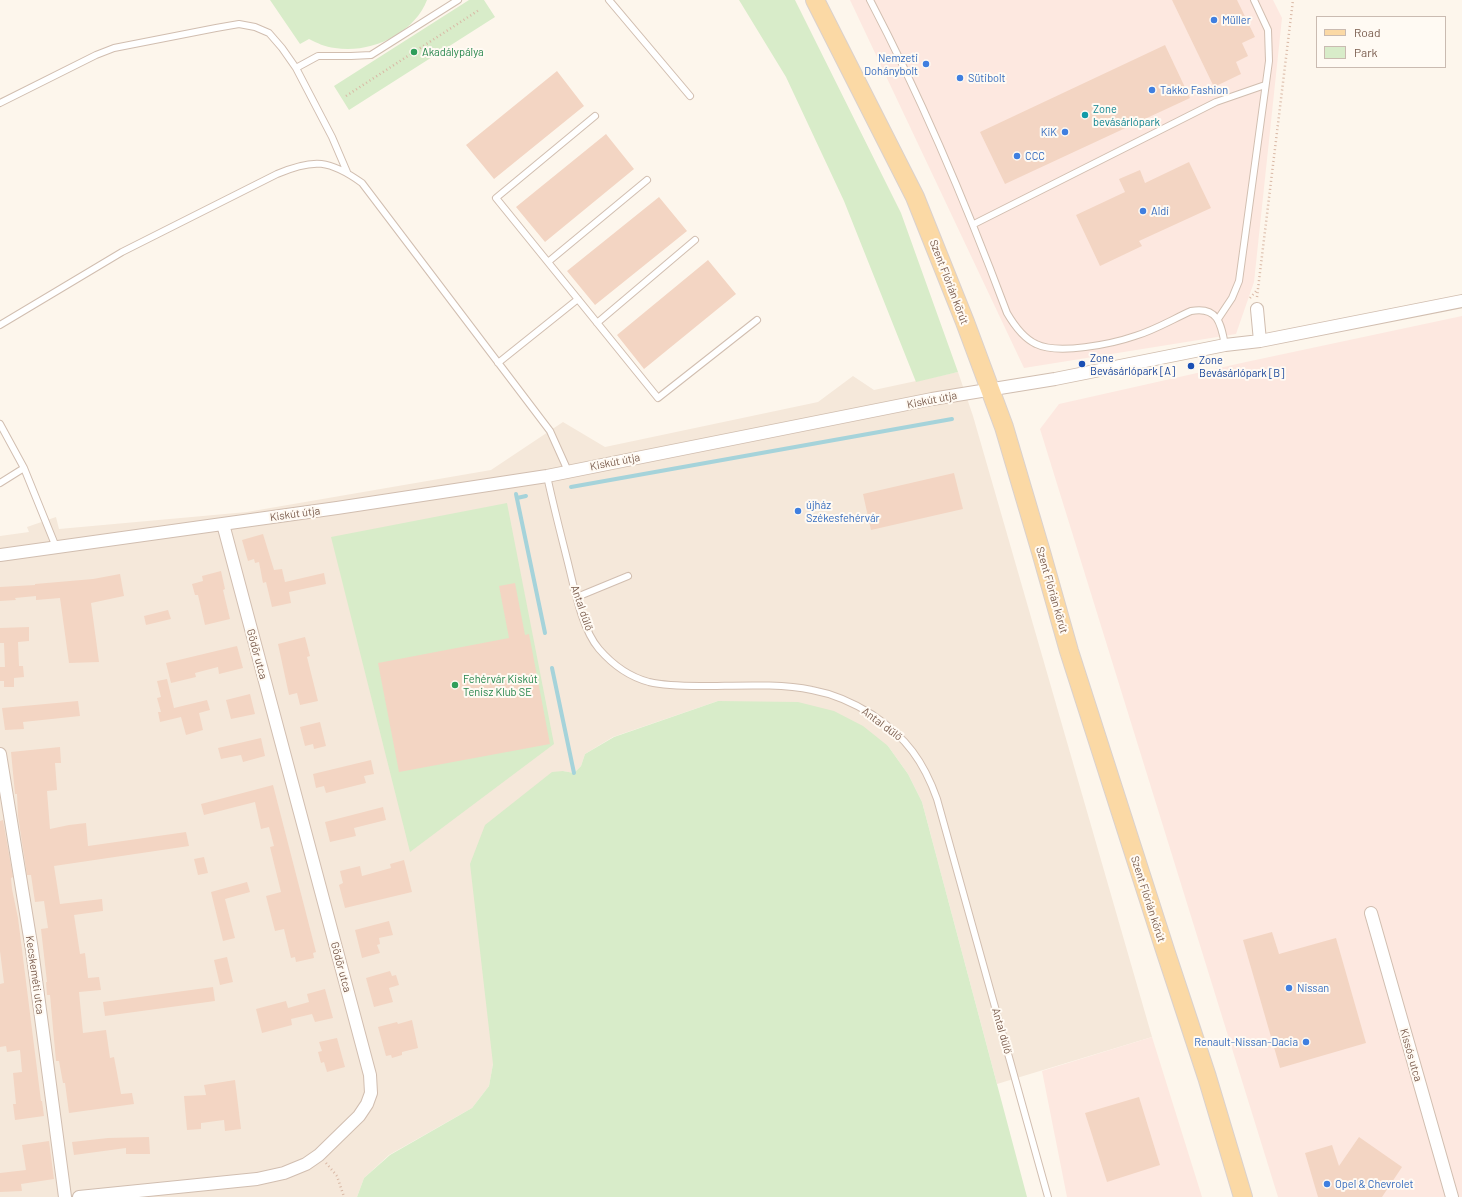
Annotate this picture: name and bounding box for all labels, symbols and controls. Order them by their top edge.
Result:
place label: Müller [1222,13,1251,27]
marker: Müller [1209,15,1219,25]
legend [1316,16,1446,68]
text: Road [1354,25,1381,39]
place label: Akadálypálya [422,45,484,59]
text: Park [1354,45,1378,59]
marker: Akadálypálya [409,47,419,57]
place label: Nemzeti Dohánybolt [864,51,918,77]
marker: Nemzeti Dohánybolt [921,59,931,69]
place label: Sütibolt [968,71,1006,85]
marker: Sütibolt [955,73,965,83]
place label: Takko Fashion [1160,83,1228,97]
marker: Takko Fashion [1147,85,1157,95]
place label: Zone bevásárlópark [1093,102,1160,128]
marker: Zone bevásárlópark [1080,110,1090,120]
place label: KiK [1041,125,1057,139]
marker: KiK [1060,127,1070,137]
place label: CCC [1025,149,1045,163]
marker: CCC [1012,151,1022,161]
place label: Aldi [1151,204,1169,218]
marker: Aldi [1138,206,1148,216]
street label: Szent Flórián körút [927,238,971,326]
place label: Zone Bevásárlópark [A] [1090,351,1175,377]
place label: Zone Bevásárlópark [B] [1199,353,1284,379]
marker: Zone Bevásárlópark [A] [1077,359,1087,369]
marker: Zone Bevásárlópark [B] [1186,361,1196,371]
street label: Kiskút útja [906,389,958,411]
street label: Kiskút útja [589,451,641,473]
place label: újház Székesfehérvár [806,498,880,524]
street label: Kiskút útja [269,504,321,524]
marker: újház Székesfehérvár [793,506,803,516]
street label: Szent Flórián körút [1033,545,1071,635]
street label: Antal dűlő [568,583,596,633]
street label: Gödör utca [244,627,270,681]
place label: Fehérvár Kiskút Tenisz Klub SE [463,672,538,698]
marker: Fehérvár Kiskút Tenisz Klub SE [450,680,460,690]
street label: Antal dűlő [859,704,905,744]
street label: Szent Flórián körút [1128,854,1168,944]
street label: Kecskeméti utca [23,935,47,1015]
street label: Gödör utca [328,940,354,994]
place label: Nissan [1297,981,1329,995]
marker: Nissan [1284,983,1294,993]
street label: Antal dűlő [989,1006,1015,1056]
street label: Kissós utca [1397,1027,1425,1083]
place label: Renault-Nissan-Dacia [1194,1035,1298,1049]
marker: Renault-Nissan-Dacia [1301,1037,1311,1047]
place label: Opel & Chevrolet [1335,1177,1414,1191]
marker: Opel & Chevrolet [1322,1179,1332,1189]

